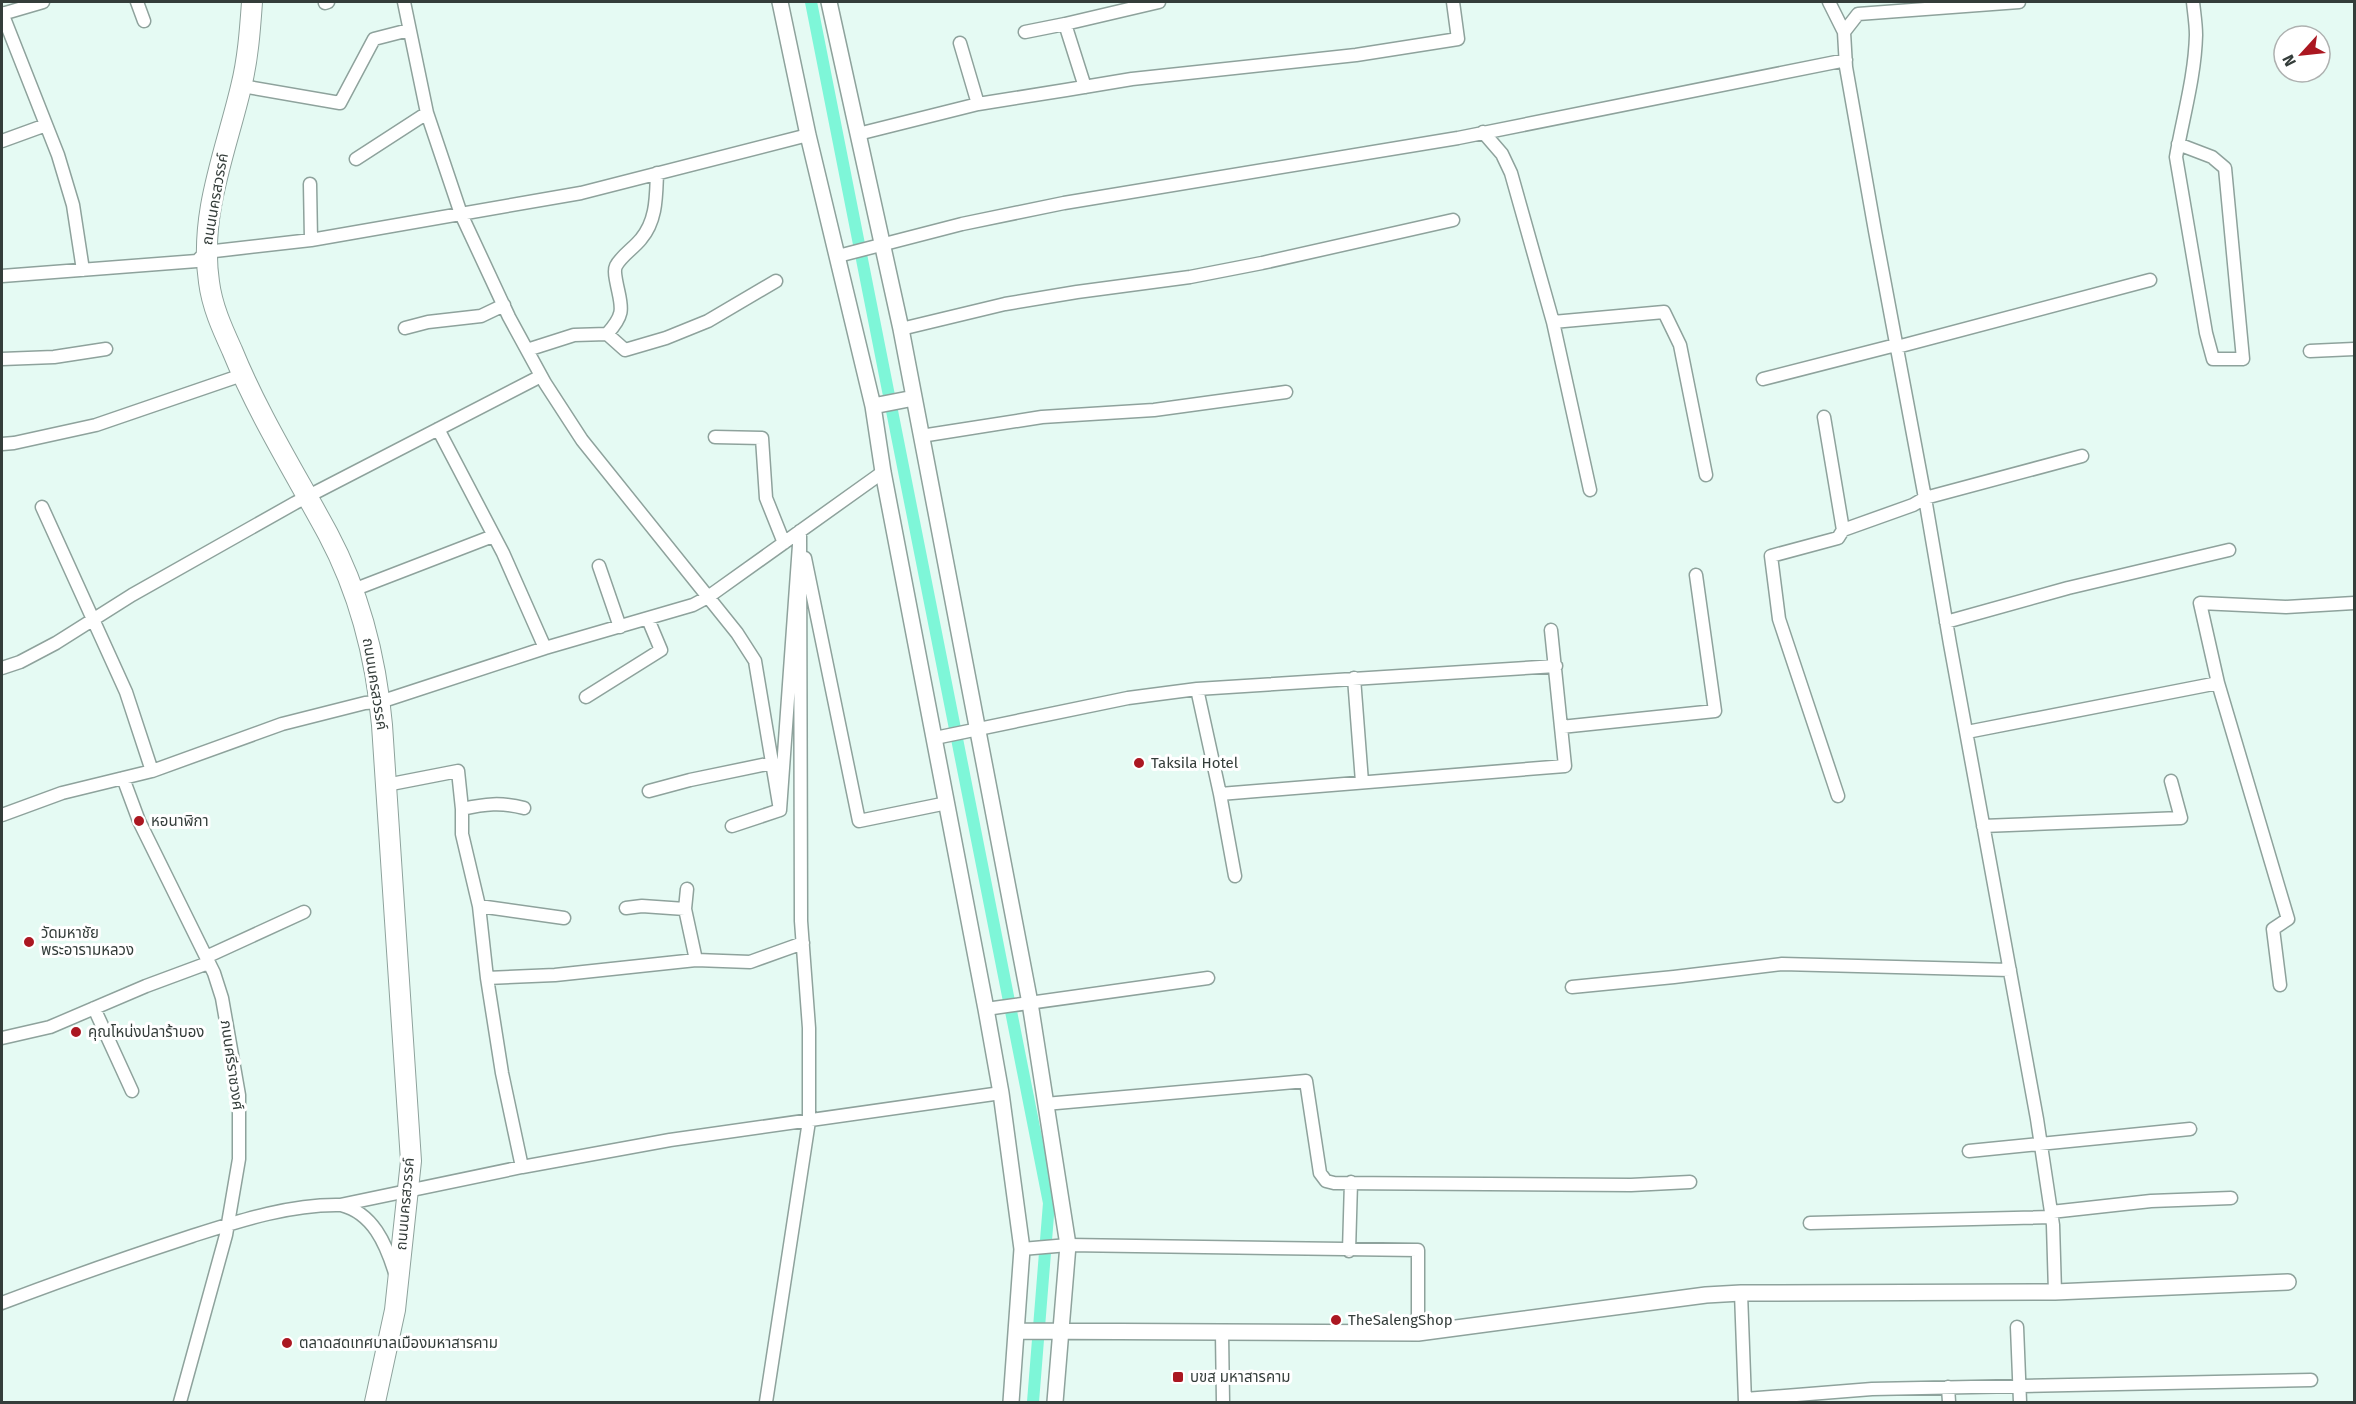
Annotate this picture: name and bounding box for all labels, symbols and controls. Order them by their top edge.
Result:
north arrow [2272,24,2332,84]
text: N [2278,52,2300,70]
street label: ถนนนครสวรรค์ [198,152,232,246]
street label: ถนนนครสวรรค์ [359,637,391,731]
place label: Taksila Hotel [1151,754,1239,772]
marker: Taksila Hotel [1132,756,1146,770]
place label: หอนาฬิกา [151,812,209,830]
marker: หอนาฬิกา [132,814,146,828]
place label: วัดมหาชัย พระอารามหลวง [41,924,134,959]
marker: วัดมหาชัย พระอารามหลวง [22,935,36,949]
street label: ภนนศรีราชวงศ์ [217,1019,247,1111]
place label: คุณโหน่งปลาร้าบอง [88,1023,204,1041]
marker: คุณโหน่งปลาร้าบอง [69,1025,83,1039]
street label: ถนนนครสวรรค์ [392,1157,418,1251]
place label: TheSalengShop [1348,1311,1453,1329]
marker: TheSalengShop [1329,1313,1343,1327]
place label: ตลาดสดเทศบาลเมืองมหาสารคาม [299,1334,498,1352]
marker: ตลาดสดเทศบาลเมืองมหาสารคาม [280,1336,294,1350]
place label: บขส มหาสารคาม [1190,1368,1290,1386]
marker: บขส มหาสารคาม [1171,1370,1185,1384]

